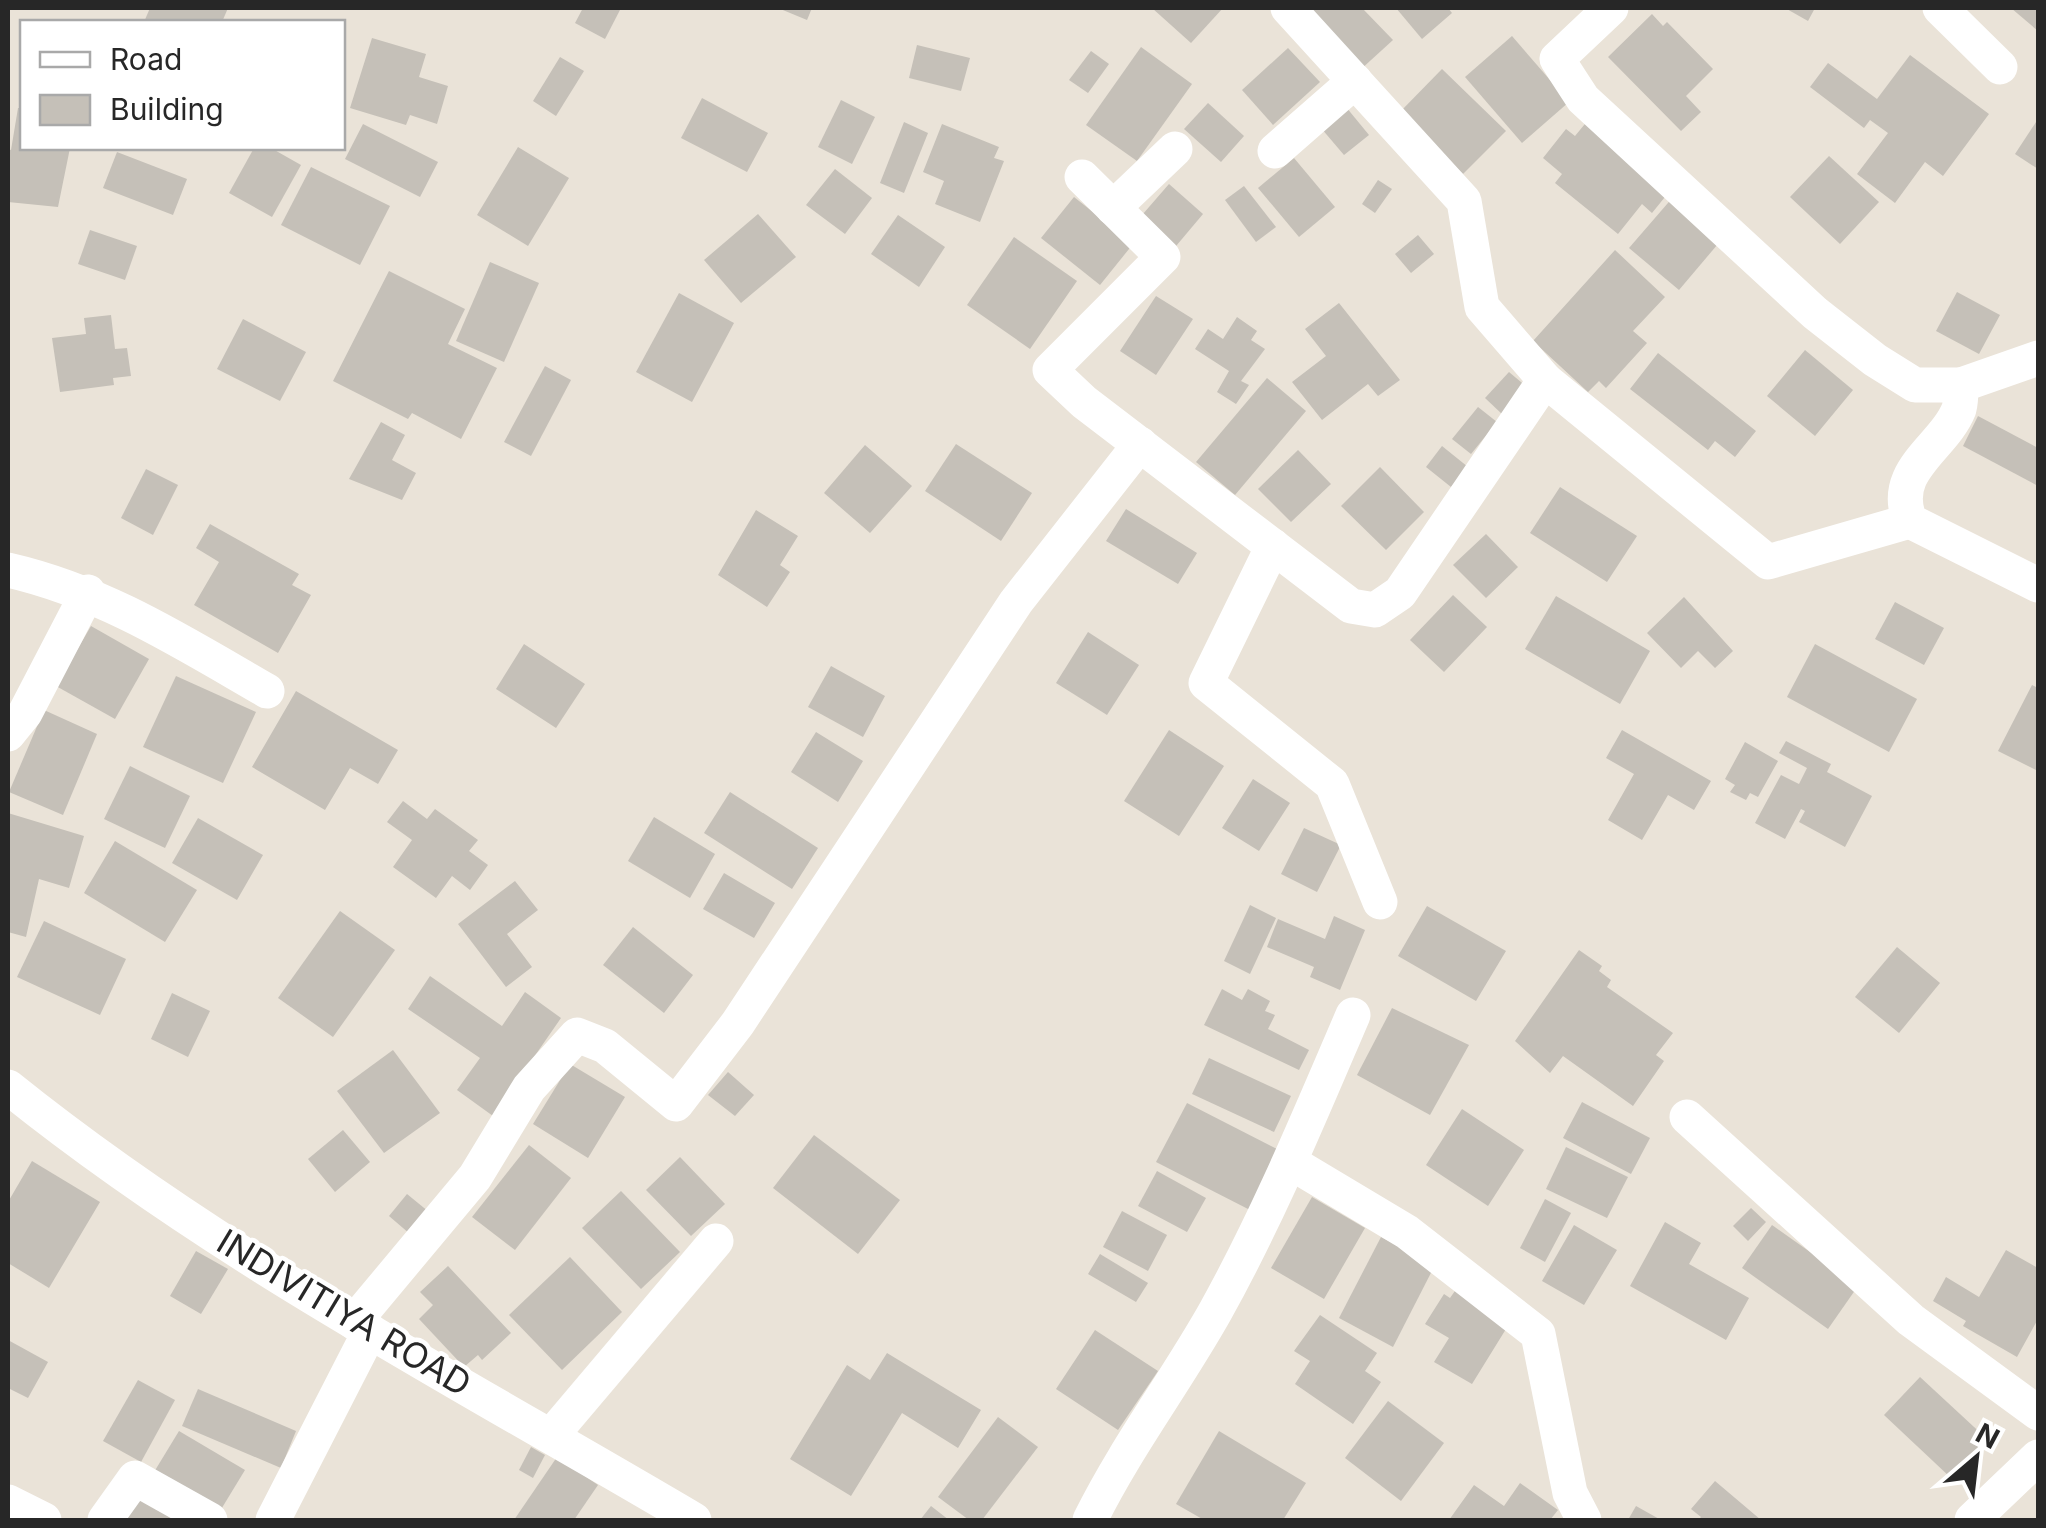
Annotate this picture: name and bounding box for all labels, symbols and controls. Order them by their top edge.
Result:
legend [20,20,345,150]
text: Road [110,41,182,77]
text: Building [110,91,224,127]
street label: INDIVITIYA ROAD [210,1220,479,1404]
north arrow [1926,1408,2026,1508]
text: N [1970,1416,2005,1456]

